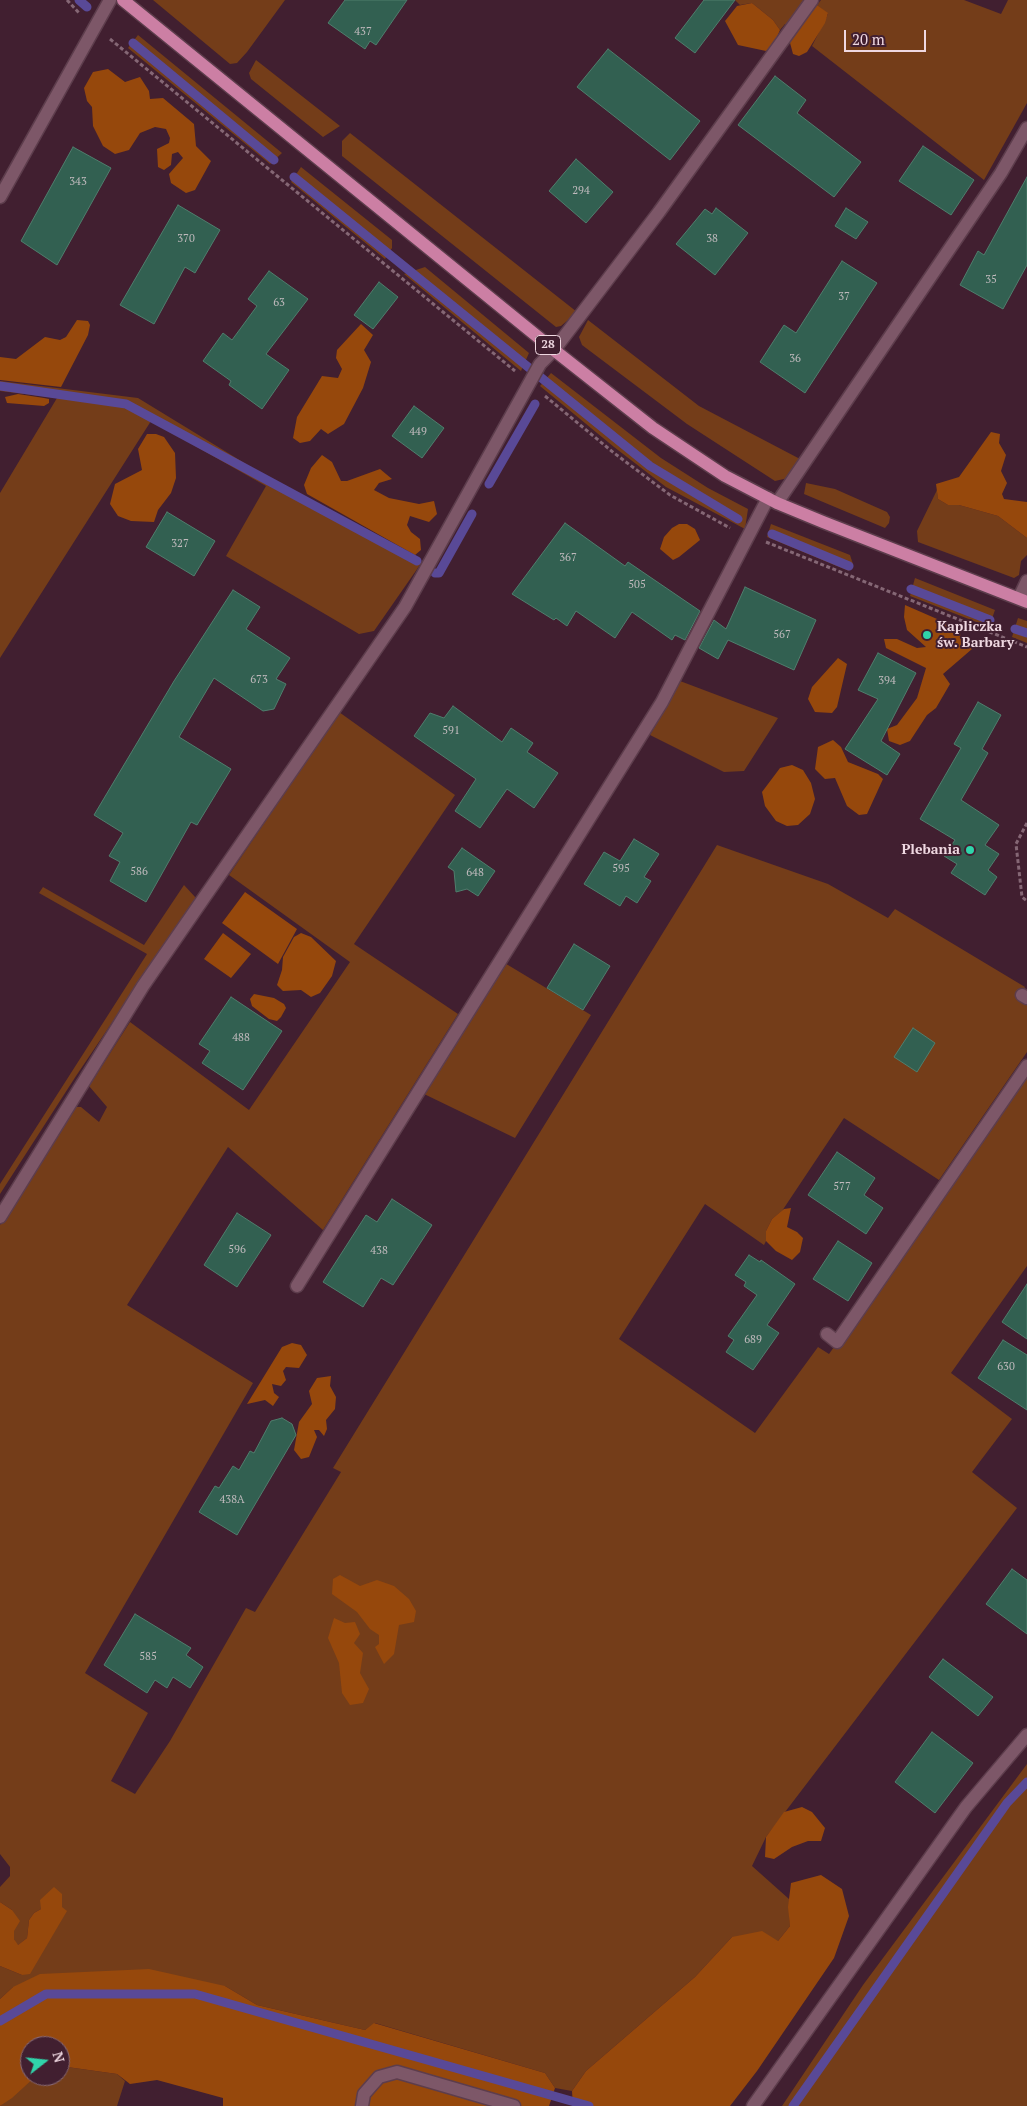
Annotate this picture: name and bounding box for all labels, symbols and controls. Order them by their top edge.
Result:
scale bar [847,20,930,52]
house number: 437 [354,25,372,39]
text: 20 m [852,29,885,49]
house number: 343 [69,175,87,189]
house number: 294 [572,184,590,198]
house number: 370 [177,232,195,246]
house number: 38 [706,232,718,246]
house number: 35 [985,273,997,287]
house number: 37 [838,290,850,304]
house number: 63 [273,296,285,310]
road number: 28 [536,336,560,354]
house number: 36 [789,352,801,366]
house number: 449 [409,425,427,439]
house number: 327 [171,537,189,551]
house number: 367 [559,551,577,565]
house number: 505 [628,578,646,592]
place label: Kapliczka św. Barbary [937,619,1014,652]
house number: 567 [773,628,791,642]
marker: Kapliczka św. Barbary [921,629,933,641]
house number: 673 [250,673,268,687]
house number: 394 [878,674,896,688]
house number: 591 [442,724,460,738]
place label: Plebania [901,842,960,858]
marker: Plebania [964,844,976,856]
house number: 595 [612,862,630,876]
house number: 586 [130,865,148,879]
house number: 648 [466,866,484,880]
house number: 488 [232,1031,250,1045]
house number: 577 [833,1180,851,1194]
house number: 596 [228,1243,246,1257]
house number: 438 [370,1244,388,1258]
house number: 689 [744,1333,762,1347]
house number: 630 [997,1360,1015,1374]
house number: 438A [219,1493,245,1507]
house number: 585 [139,1650,157,1664]
north arrow [20,2036,70,2086]
text: N [48,2049,70,2065]

